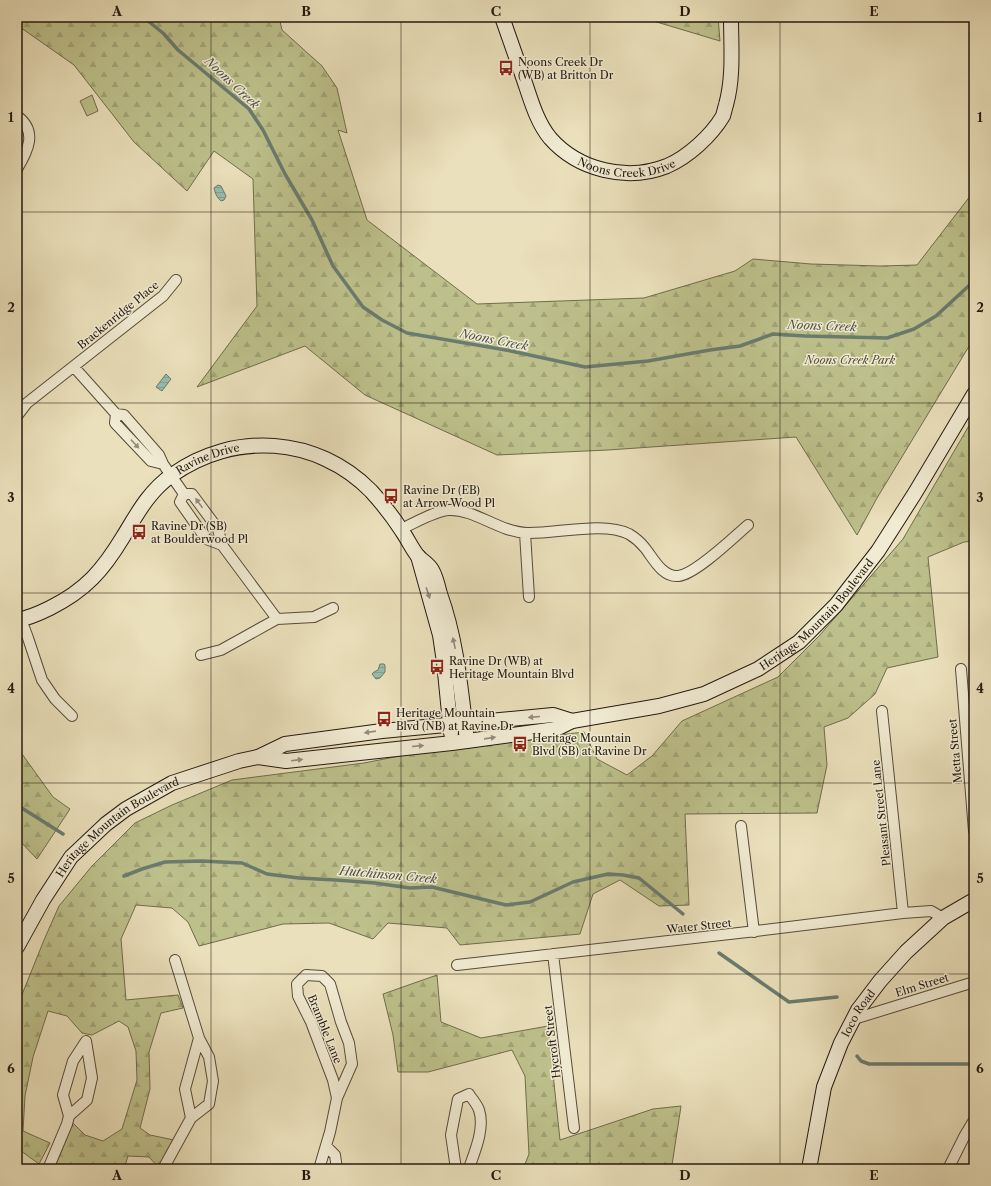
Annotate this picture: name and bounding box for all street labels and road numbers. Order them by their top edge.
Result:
street label: Noons Creek Drive [575,154,678,180]
street label: Brackenridge Place [75,278,161,352]
street label: Ravine Drive [173,440,241,478]
street label: Heritage Mountain Boulevard [757,556,877,673]
street label: Metta Street [945,718,965,784]
street label: Pleasant Street Lane [868,759,894,867]
street label: Heritage Mountain Boulevard [53,774,181,880]
street label: Water Street [665,916,732,936]
street label: Elm Street [894,970,951,1000]
street label: Ioco Road [838,986,878,1039]
street label: Bramble Lane [305,992,345,1066]
street label: Hycroft Street [541,1004,563,1079]

